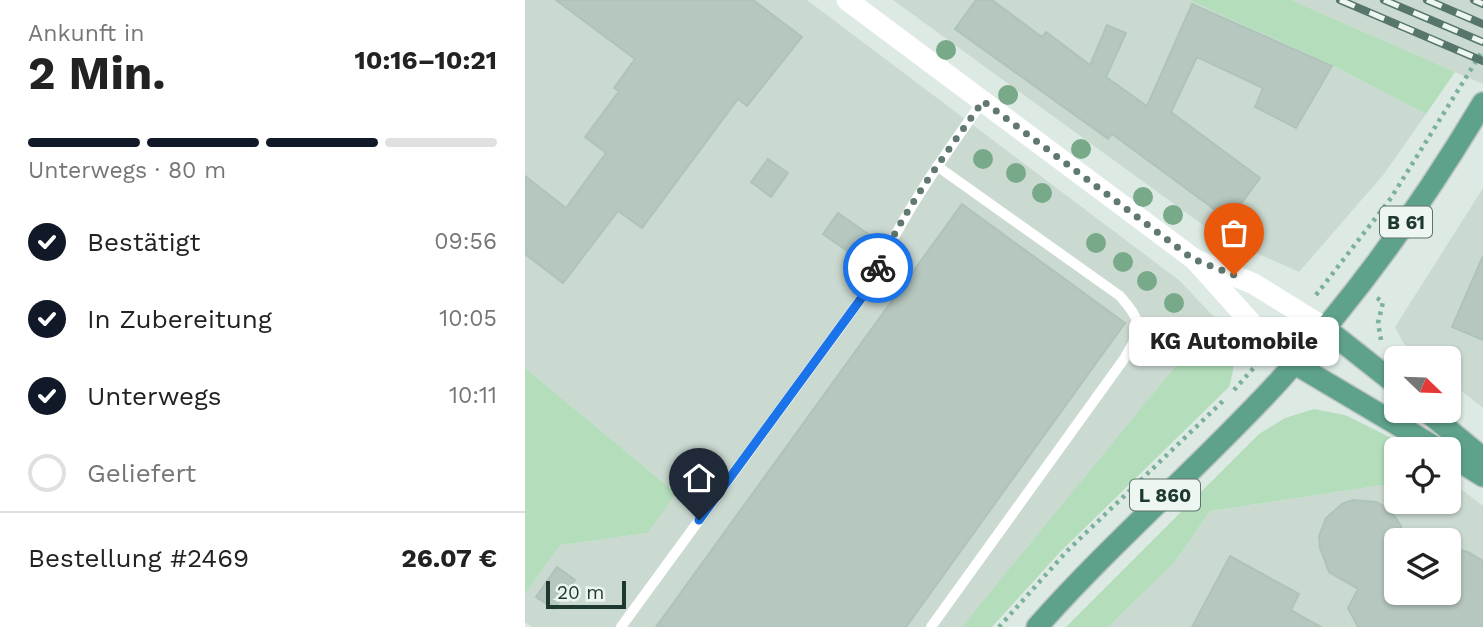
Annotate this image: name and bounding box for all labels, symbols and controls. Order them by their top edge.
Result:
text: Ankunft in [28,20,144,47]
text: 10:16–10:21 [355,45,497,75]
text: 2 Min. [28,46,166,100]
text: Unterwegs · 80 m [28,157,226,184]
pin [1204,203,1264,275]
road number: B 61 [1380,206,1432,238]
icon: bag [1215,214,1253,252]
icon: check [28,223,66,261]
text: Bestätigt [87,227,200,257]
text: 09:56 [434,228,497,255]
courier [843,233,913,303]
icon: bike [859,249,897,287]
icon: check [28,300,66,338]
text: In Zubereitung [87,304,272,334]
text: 10:05 [439,305,497,332]
callout: KG Automobile [1129,317,1339,366]
text: KG Automobile [1150,328,1318,355]
north arrow [1384,346,1461,424]
map controls [1384,346,1461,605]
icon: check [28,377,66,415]
text: Unterwegs [87,381,222,411]
text: 10:11 [449,382,497,409]
button: locate [1384,437,1461,514]
pin [669,448,729,520]
text: Geliefert [87,458,196,488]
icon: home [680,459,718,497]
road number: L 860 [1130,480,1200,510]
button: layers [1384,528,1461,605]
text: Bestellung #2469 [28,543,249,573]
text: 26.07 € [401,543,497,573]
scale bar [546,578,627,610]
text: 20 m [557,581,604,604]

